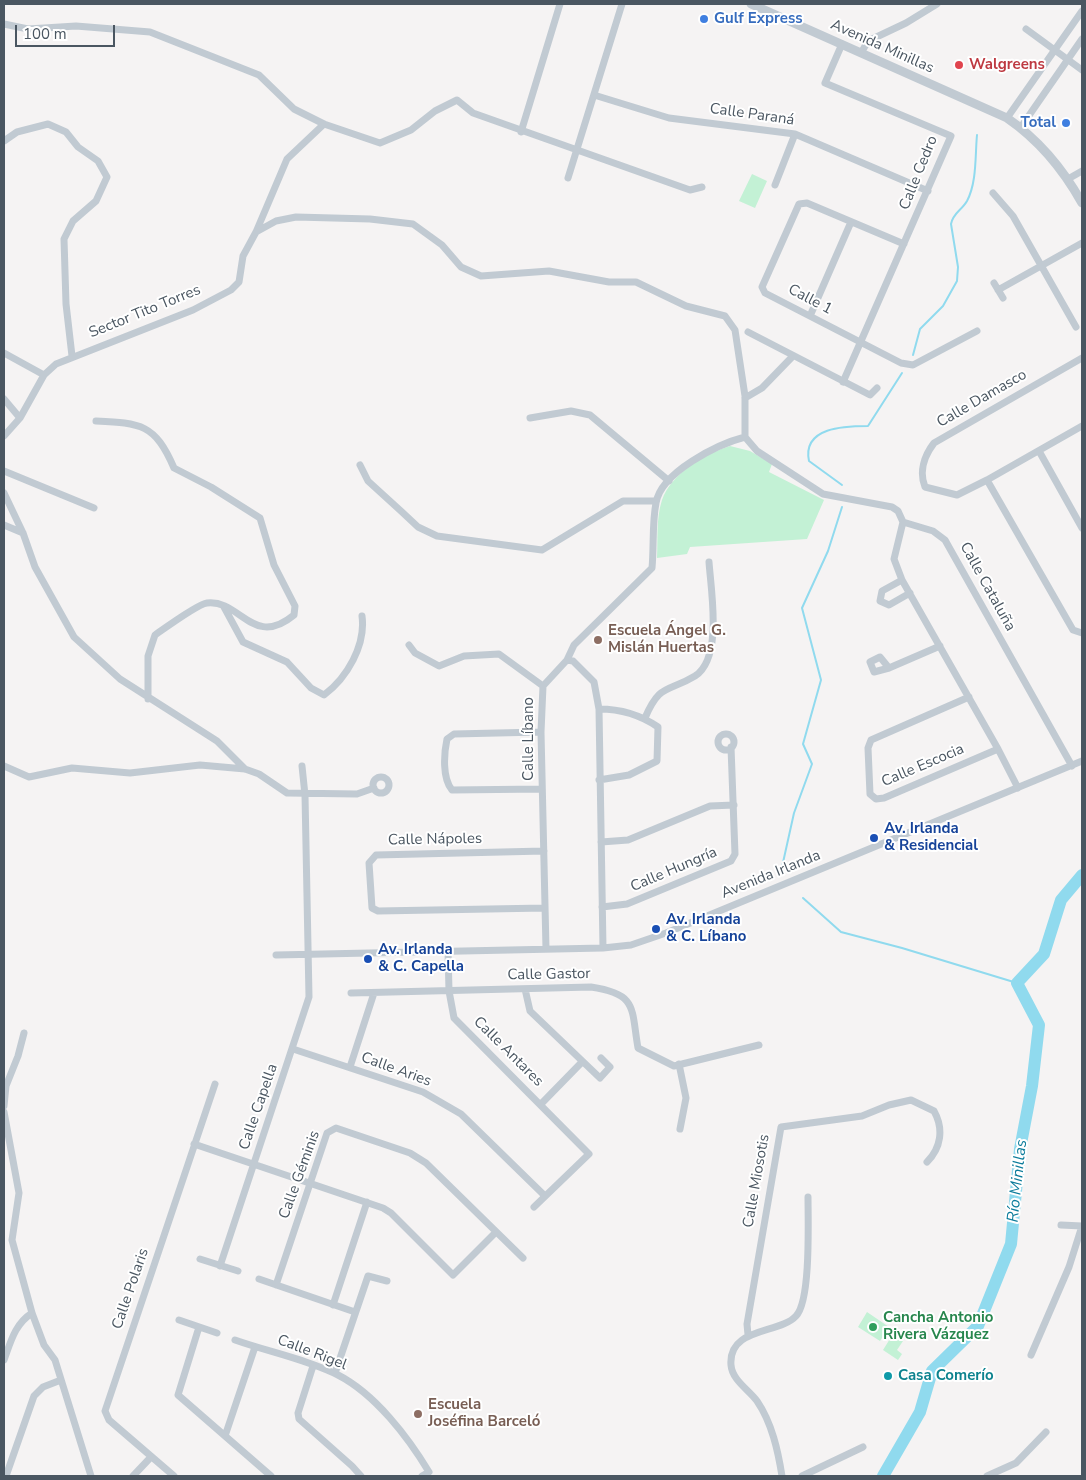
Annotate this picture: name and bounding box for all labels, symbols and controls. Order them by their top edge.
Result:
place label: Gulf Express [714,10,803,28]
marker: Gulf Express [698,13,710,25]
scale bar [18,15,118,47]
street label: Avenida Minillas [828,16,936,78]
text: 100 m [23,24,67,44]
place label: Walgreens [969,56,1045,74]
marker: Walgreens [953,59,965,71]
street label: Calle Paraná [709,100,795,130]
place label: Total [1021,114,1056,132]
marker: Total [1060,117,1072,129]
street label: Calle Cedro [896,133,942,213]
street label: Sector Tito Torres [87,281,203,343]
street label: Calle 1 [785,281,835,319]
street label: Calle Damasco [934,366,1030,432]
street label: Calle Cataluña [955,539,1019,635]
place label: Escuela Ángel G. Mislán Huertas [608,622,726,657]
marker: Escuela Ángel G. Mislán Huertas [592,634,604,646]
street label: Calle Líbano [520,697,538,781]
street label: Calle Escocia [879,741,967,791]
place label: Av. Irlanda & Residencial [884,820,978,855]
street label: Calle Nápoles [388,830,482,850]
marker: Av. Irlanda & Residencial [868,832,880,844]
street label: Calle Hungría [628,844,720,896]
street label: Avenida Irlanda [719,847,823,903]
place label: Av. Irlanda & C. Líbano [666,911,746,946]
marker: Av. Irlanda & C. Líbano [650,923,662,935]
place label: Av. Irlanda & C. Capella [378,941,464,976]
marker: Av. Irlanda & C. Capella [362,953,374,965]
street label: Calle Gastor [507,965,591,985]
street label: Calle Antares [469,1013,547,1091]
street label: Calle Aries [358,1049,434,1091]
street label: Calle Capella [236,1062,282,1152]
street label: Calle Géminis [276,1128,324,1222]
street label: Calle Miosotis [740,1133,774,1229]
water label: Río Minillas [1004,1139,1032,1223]
street label: Calle Polaris [109,1246,153,1332]
place label: Cancha Antonio Rivera Vázquez [883,1309,994,1344]
marker: Cancha Antonio Rivera Vázquez [867,1321,879,1333]
street label: Calle Rigel [275,1331,349,1375]
place label: Casa Comerío [898,1367,994,1385]
marker: Casa Comerío [882,1370,894,1382]
place label: Escuela Joséfina Barceló [428,1396,540,1431]
marker: Escuela Joséfina Barceló [412,1408,424,1420]

